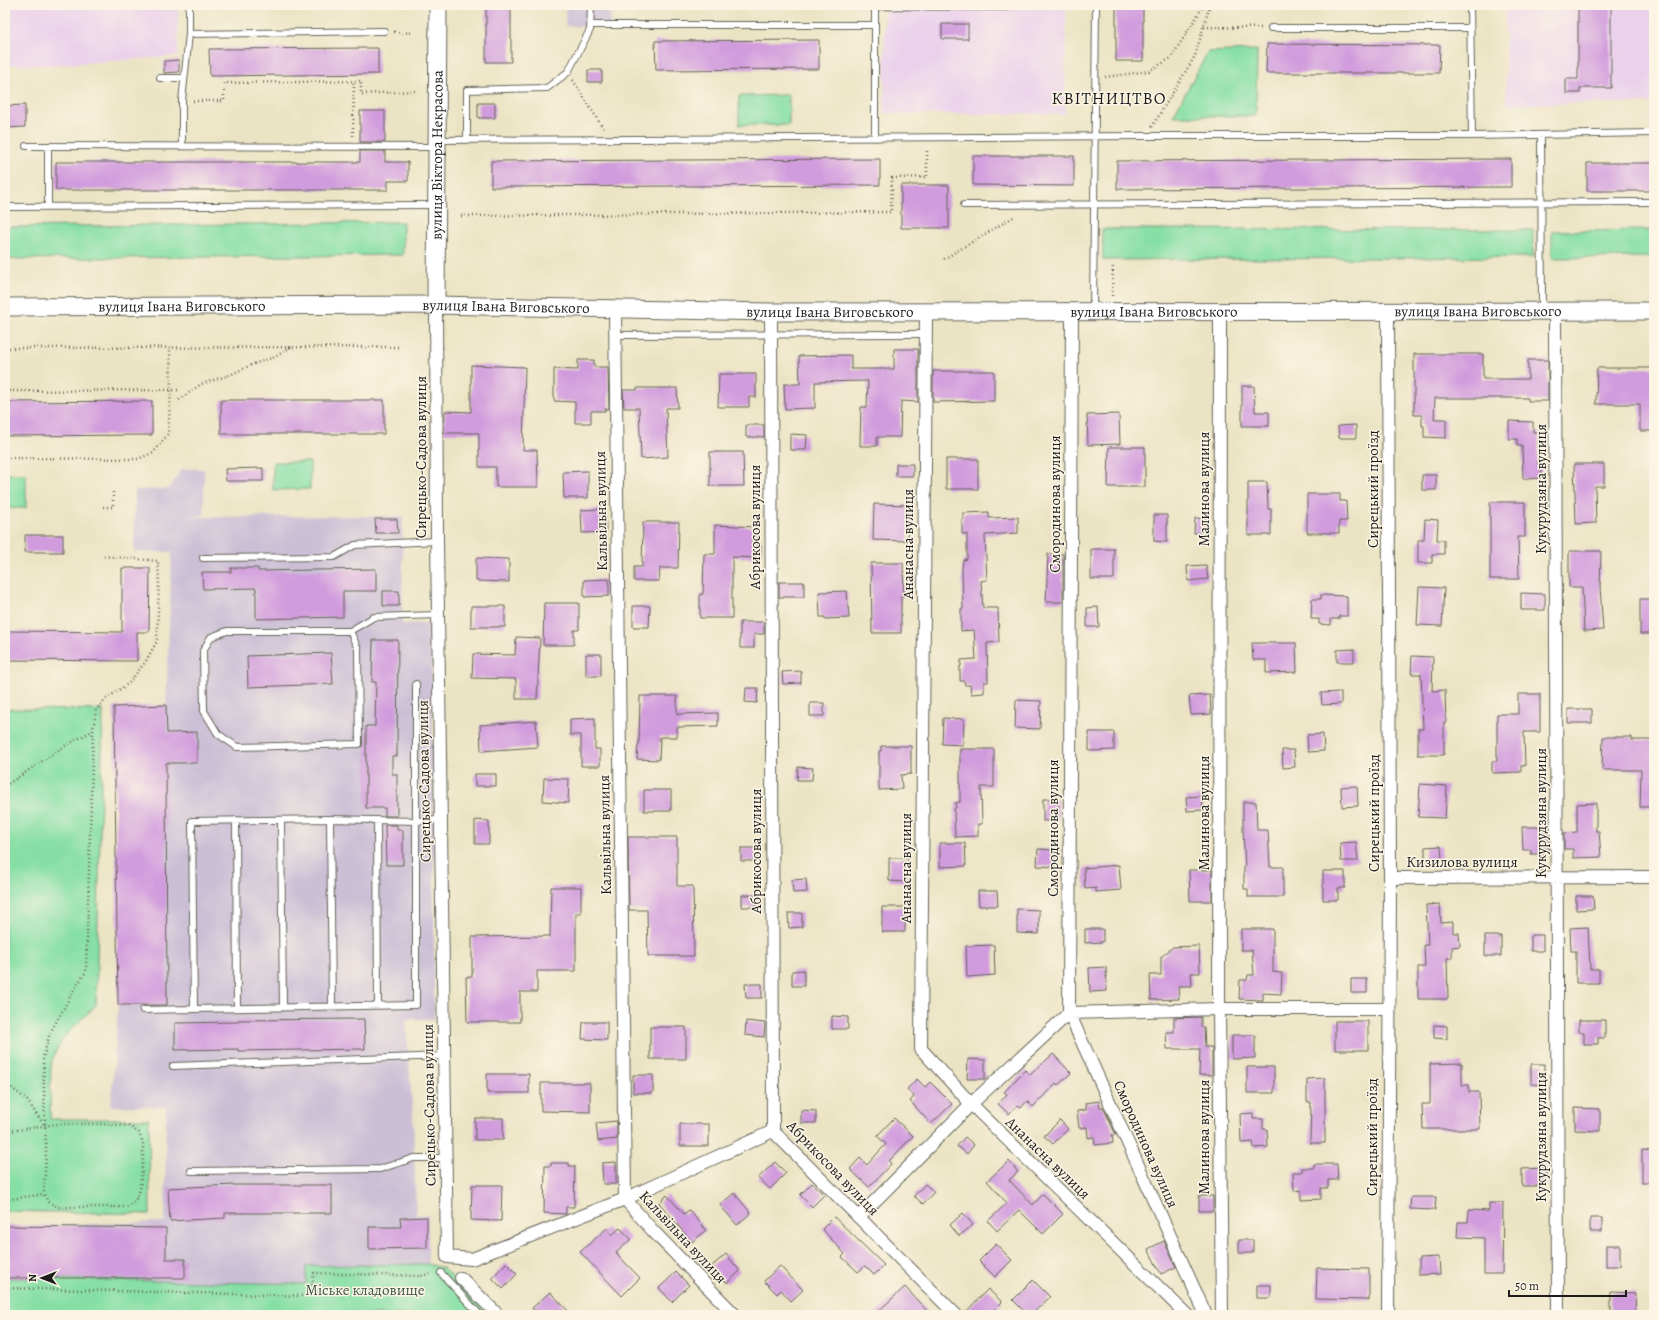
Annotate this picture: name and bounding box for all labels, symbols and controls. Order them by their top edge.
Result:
street label: вулиця Віктора Некрасова [426,70,448,240]
district label: КВІТНИЦТВО [1052,87,1166,110]
street label: вулиця Івана Виговського [422,295,590,318]
street label: вулиця Івана Виговського [98,296,266,317]
street label: вулиця Івана Виговського [746,301,914,322]
street label: вулиця Івана Виговського [1070,301,1238,322]
street label: вулиця Івана Виговського [1394,301,1562,321]
street label: Сирецько-Садова вулиця [411,376,431,538]
street label: Кукурудзяна вулиця [1531,424,1551,554]
street label: Сирецький проїзд [1363,430,1383,548]
street label: Малинова вулиця [1194,432,1214,546]
street label: Смородинова вулиця [1045,435,1065,573]
street label: Кальвільна вулиця [590,451,612,571]
street label: Абрикосова вулиця [745,465,765,590]
street label: Ананасна вулиця [898,489,918,600]
street label: Сирецько-Садова вулиця [413,700,435,862]
street label: Кукурудзяна вулиця [1531,748,1551,878]
street label: Сирецький проїзд [1364,754,1384,872]
street label: Малинова вулиця [1194,756,1214,870]
street label: Смородинова вулиця [1043,759,1063,897]
street label: Кальвільна вулиця [594,775,616,895]
street label: Абрикосова вулиця [746,789,766,914]
street label: Ананасна вулиця [896,813,916,924]
street label: Кизилова вулиця [1406,852,1518,872]
street label: Сирецько-Садова вулиця [418,1024,440,1186]
street label: Кукурудзяна вулиця [1531,1072,1551,1202]
street label: Смородинова вулиця [1109,1077,1183,1211]
street label: Сирецький проїзд [1362,1078,1382,1196]
street label: Малинова вулиця [1194,1080,1214,1194]
street label: Ананасна вулиця [1001,1112,1095,1204]
street label: Абрикосова вулиця [782,1115,884,1220]
street label: Кальвільна вулиця [635,1186,731,1288]
north arrow [22,1258,62,1298]
scale bar [1509,1272,1626,1298]
text: N [25,1274,40,1282]
text: 50 m [1515,1278,1539,1294]
park label: Міське кладовище [305,1280,425,1300]

